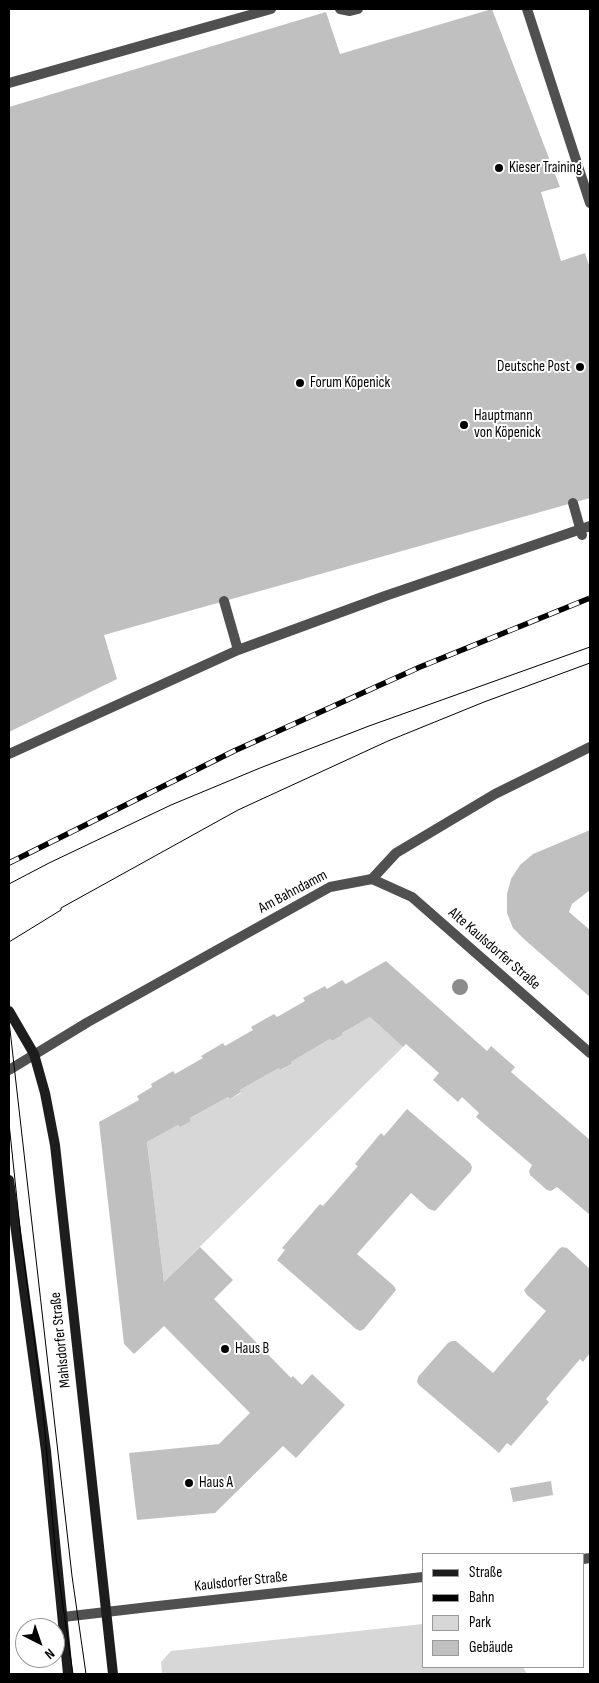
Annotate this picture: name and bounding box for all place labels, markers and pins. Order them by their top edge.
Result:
place label: Kieser Training [509,159,582,177]
marker: Kieser Training [493,162,505,174]
place label: Deutsche Post [497,358,570,376]
marker: Deutsche Post [574,361,586,373]
place label: Forum Köpenick [310,374,390,392]
marker: Forum Köpenick [294,377,306,389]
place label: Hauptmann von Köpenick [474,407,541,442]
marker: Hauptmann von Köpenick [458,419,470,431]
place label: Haus B [235,1340,269,1358]
marker: Haus B [219,1343,231,1355]
place label: Haus A [199,1474,233,1492]
marker: Haus A [183,1477,195,1489]

